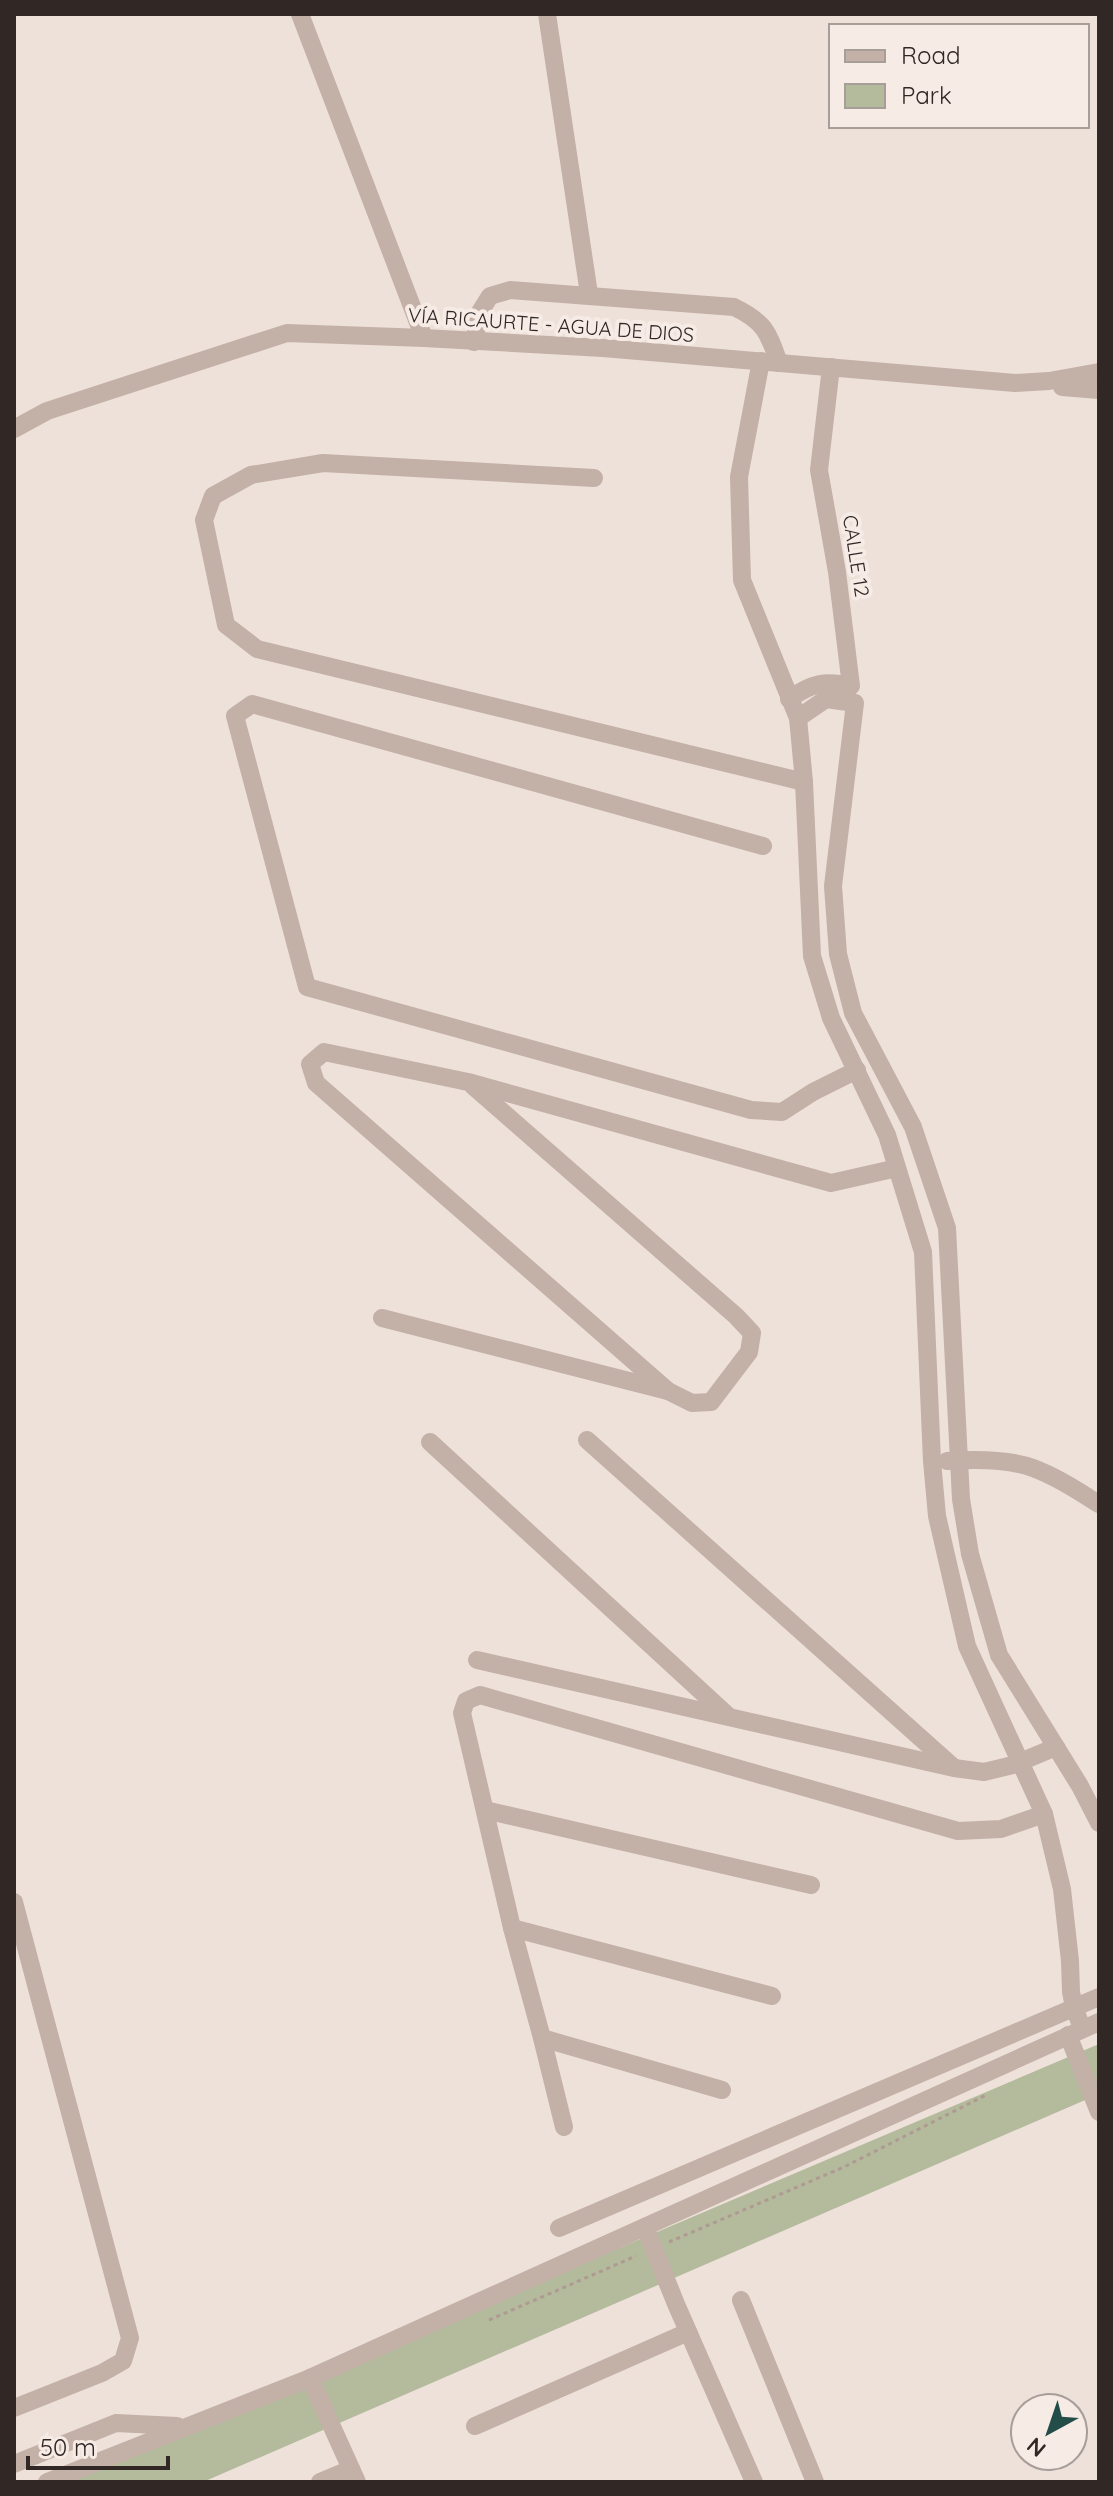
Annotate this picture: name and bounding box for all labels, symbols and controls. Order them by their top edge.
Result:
legend [829,24,1089,128]
text: Road [901,40,961,70]
text: Park [901,80,952,110]
street label: VÍA RICAURTE - AGUA DE DIOS [407,302,695,347]
street label: CALLE 12 [838,513,875,599]
north arrow [1009,2392,1089,2472]
scale bar [28,2420,168,2470]
text: N [1021,2431,1051,2463]
text: 50 m [40,2432,96,2462]

